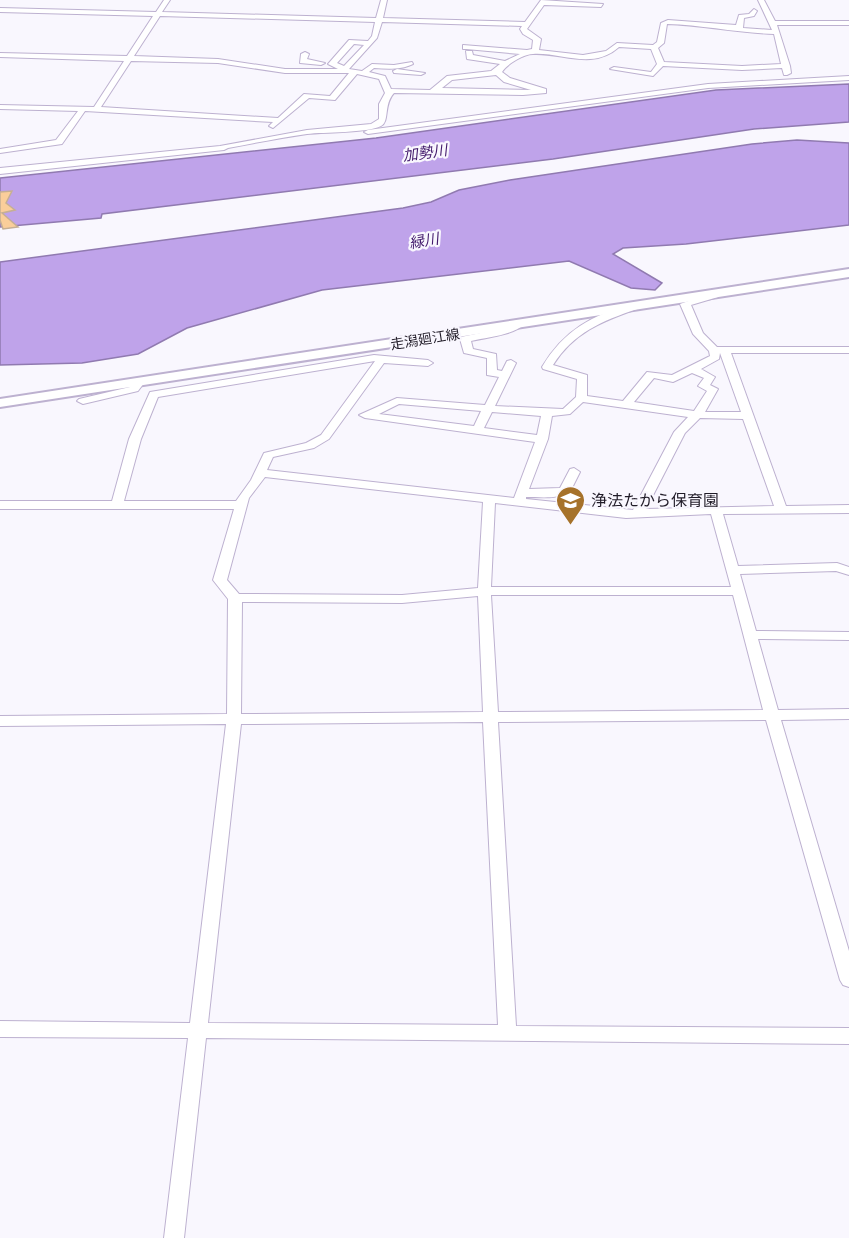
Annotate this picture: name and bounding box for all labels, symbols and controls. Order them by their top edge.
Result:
water label: 加勢川 [401,140,451,165]
water label: 緑川 [407,228,442,252]
street label: 走潟廻江線 [389,325,461,353]
school or university icon: 浄法たから保育園 [554,484,586,526]
place label: 浄法たから保育園 [591,490,719,510]

